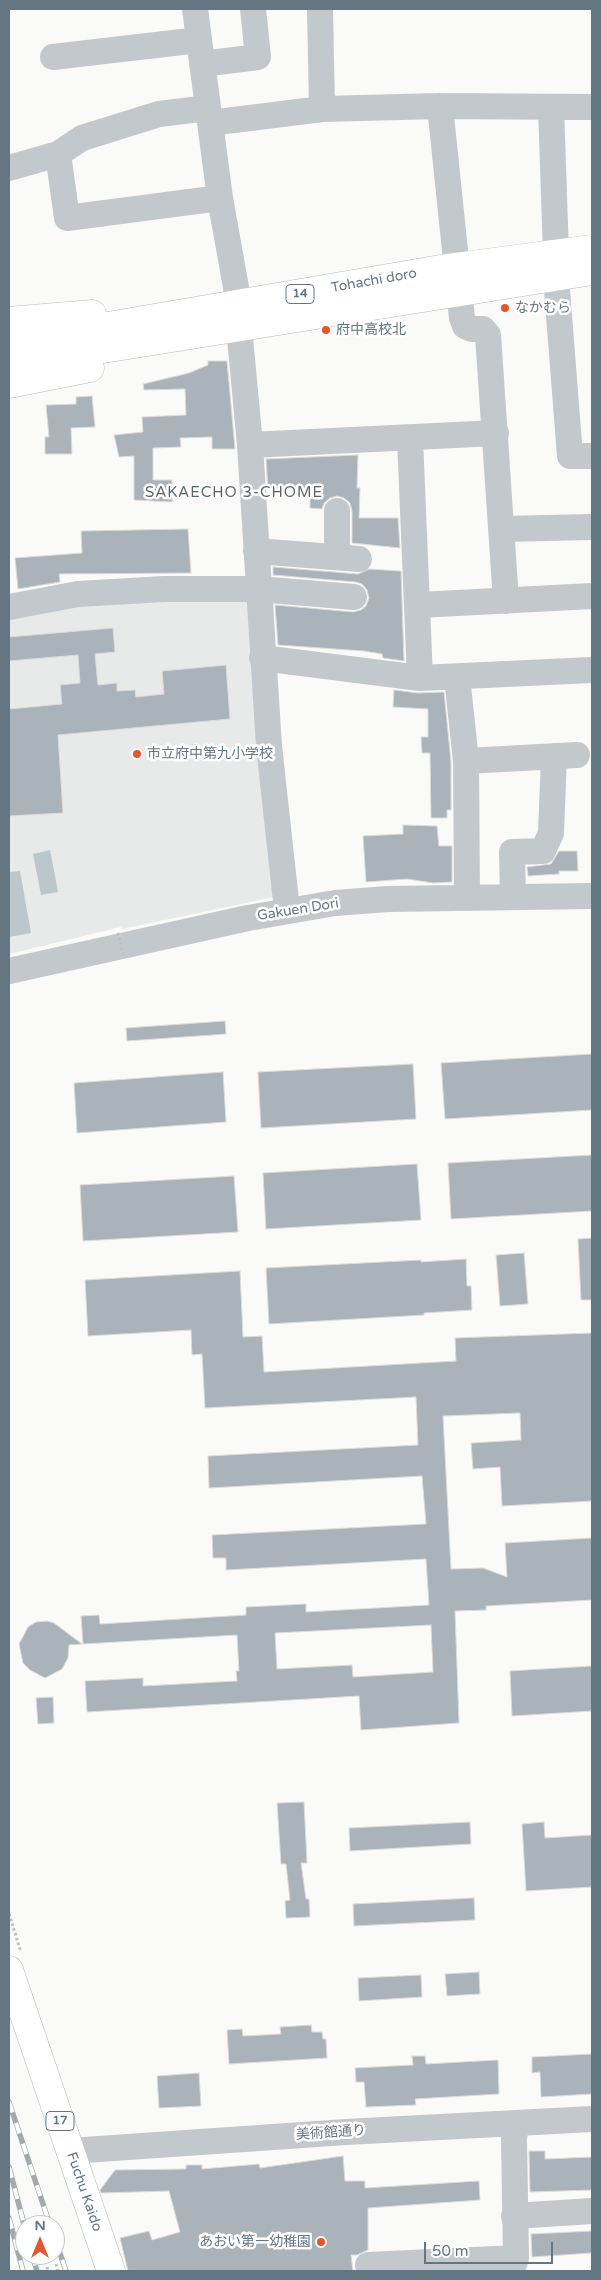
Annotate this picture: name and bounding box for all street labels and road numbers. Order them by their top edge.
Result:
street label: Tohachi doro [330,265,418,297]
road number: 14 [286,284,314,304]
street label: Gakuen Dori [256,895,340,925]
road number: 17 [46,2112,74,2130]
street label: 美術館通り [295,2122,367,2144]
street label: Fuchu Kaido [63,2150,105,2234]

